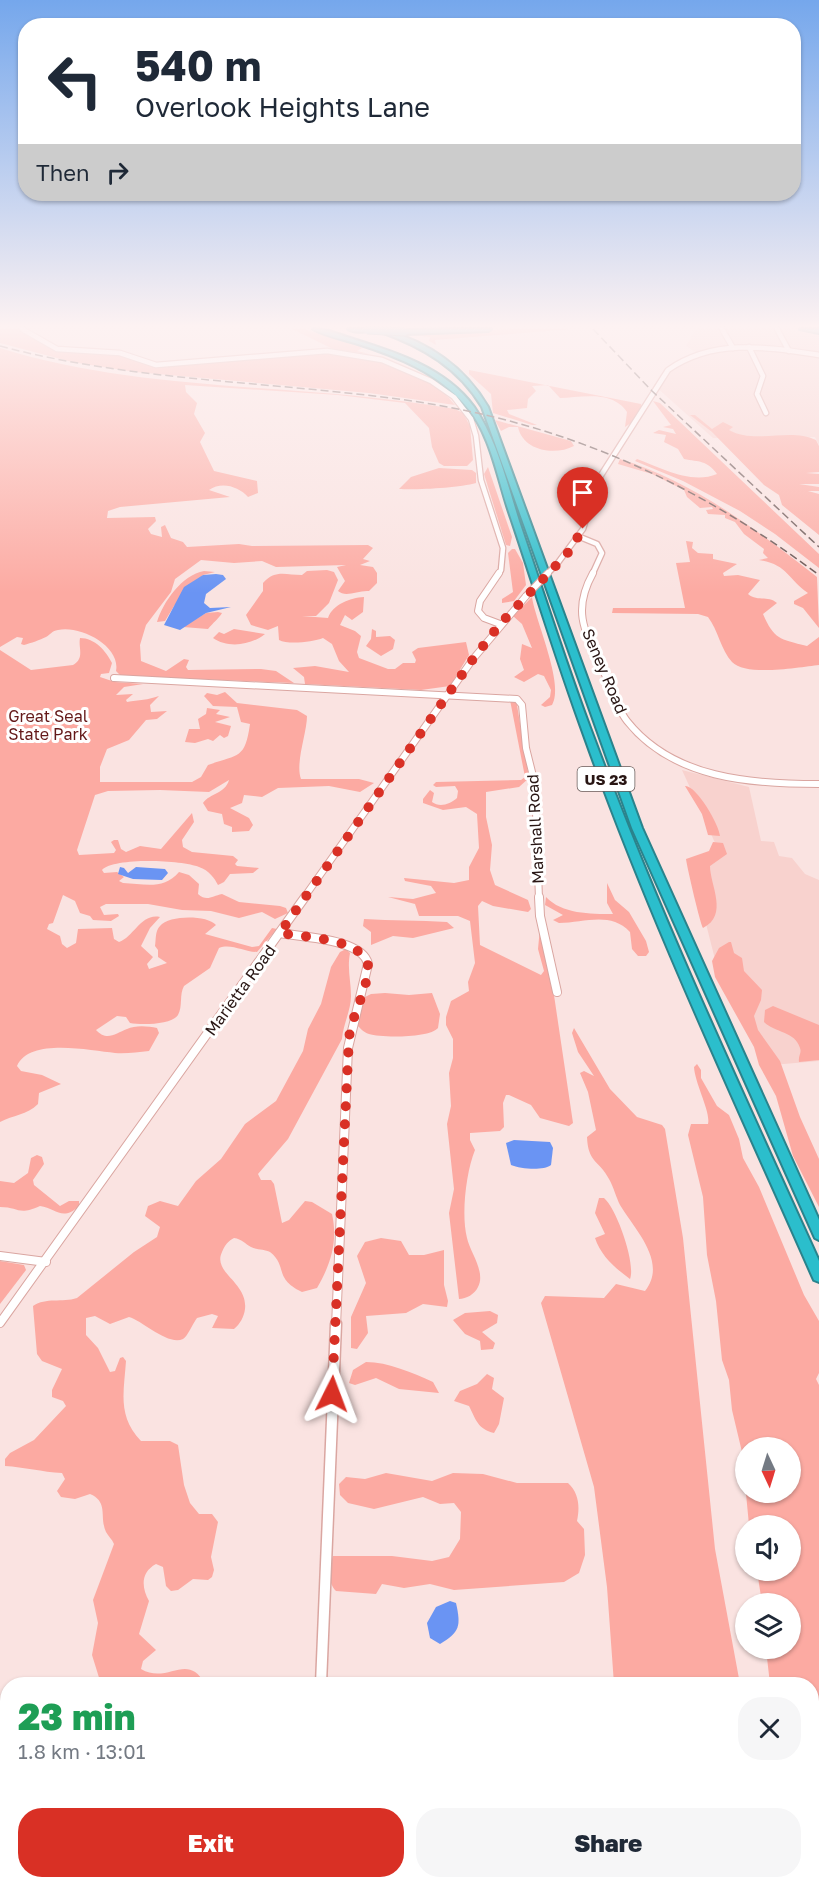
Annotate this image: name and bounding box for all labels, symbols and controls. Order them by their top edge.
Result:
text: 540 m [135,40,261,90]
icon: left [36,42,114,120]
text: Overlook Heights Lane [135,91,430,123]
icon: right [101,156,134,189]
text: Then [36,159,89,186]
pin [557,467,608,529]
icon: arrive [566,476,599,509]
street label: Seney Road [578,625,632,717]
park label: Great Seal State Park [8,706,88,744]
road number: US 23 [578,767,634,791]
street label: Marshall Road [522,774,548,884]
street label: Marietta Road [200,941,280,1039]
position arrow [300,1362,364,1426]
north arrow [735,1437,801,1503]
map controls [735,1437,801,1659]
button: sound [735,1515,801,1581]
button: layers [735,1593,801,1659]
text: 23 min [18,1695,135,1738]
button: close [738,1697,801,1760]
text: 1.8 km · 13:01 [18,1739,145,1763]
button: Exit [18,1808,404,1877]
button: Share [416,1808,801,1877]

